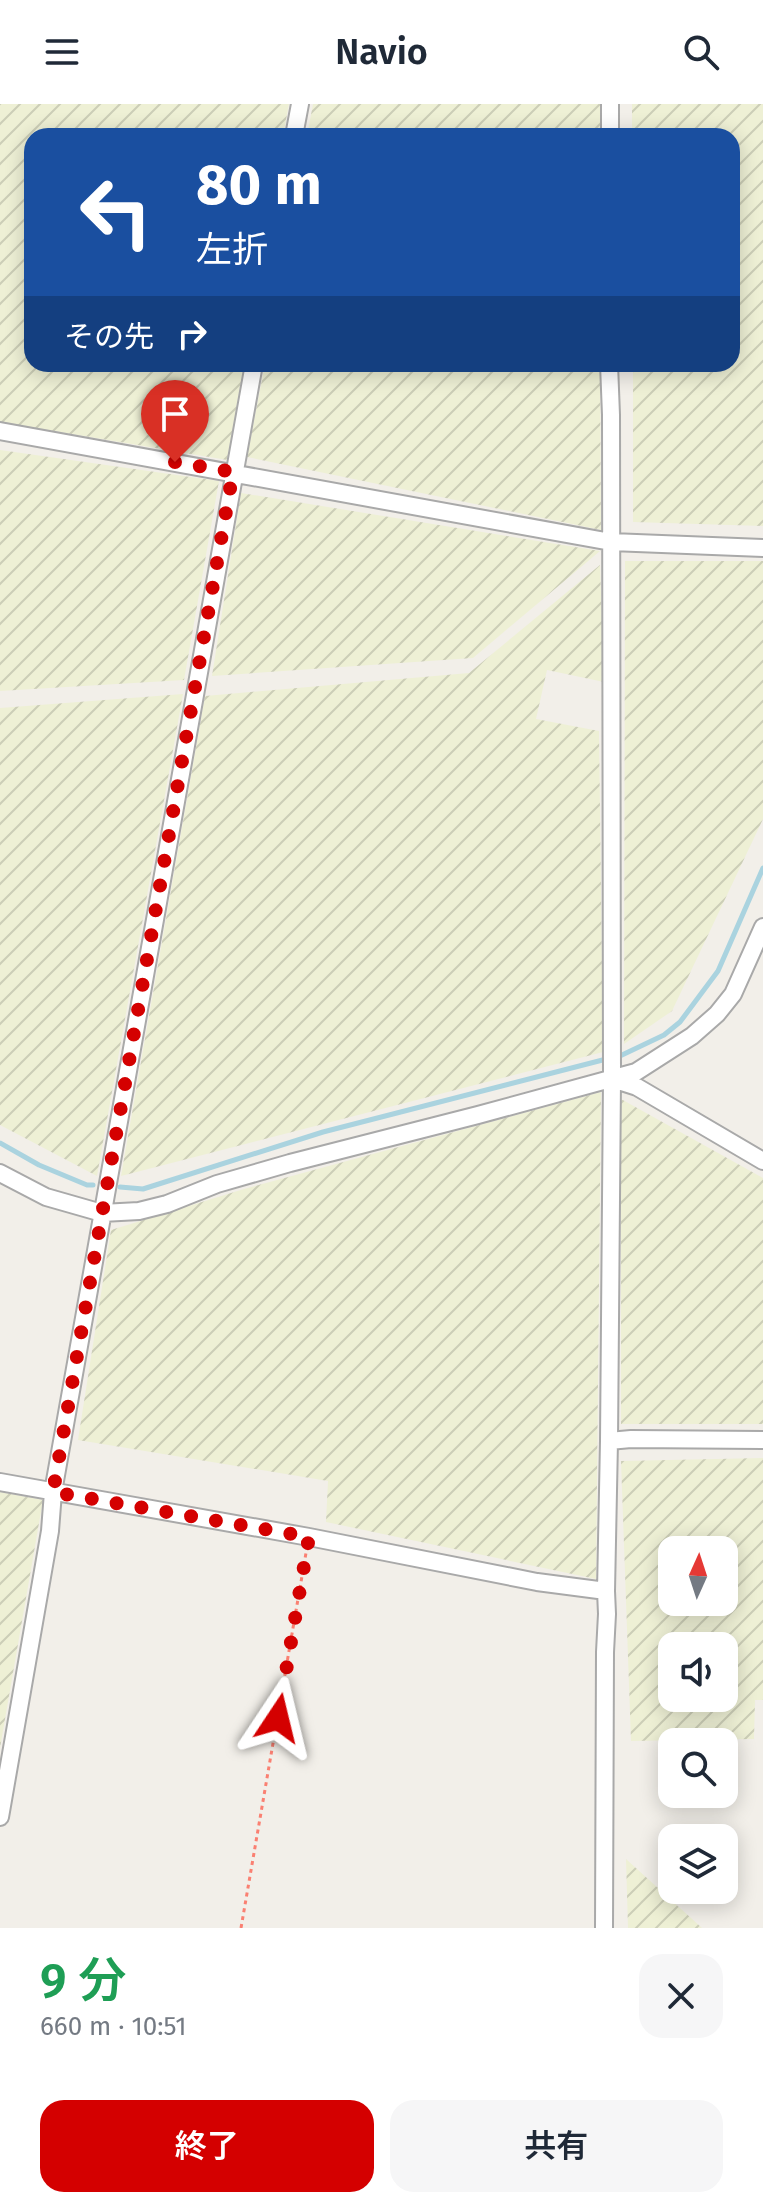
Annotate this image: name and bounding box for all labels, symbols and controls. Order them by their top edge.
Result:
icon: menu [40,30,84,74]
text: Navio [335,30,428,74]
icon: search [679,30,723,74]
text: 80 m [196,152,322,219]
icon: left [64,160,168,264]
text: 左折 [196,228,268,272]
icon: right [170,312,214,356]
text: その先 [64,319,154,355]
pin [141,380,209,462]
icon: arrive [153,392,197,436]
north arrow [658,1536,738,1616]
map controls [658,1536,738,1904]
button: sound [658,1632,738,1712]
position arrow [236,1676,320,1760]
button: search [658,1728,738,1808]
button: layers [658,1824,738,1904]
text: 9 分 [40,1952,126,2010]
button: close [639,1954,723,2038]
text: 660 m · 10:51 [40,2011,186,2042]
button: 終了 [40,2100,374,2192]
button: 共有 [390,2100,723,2192]

